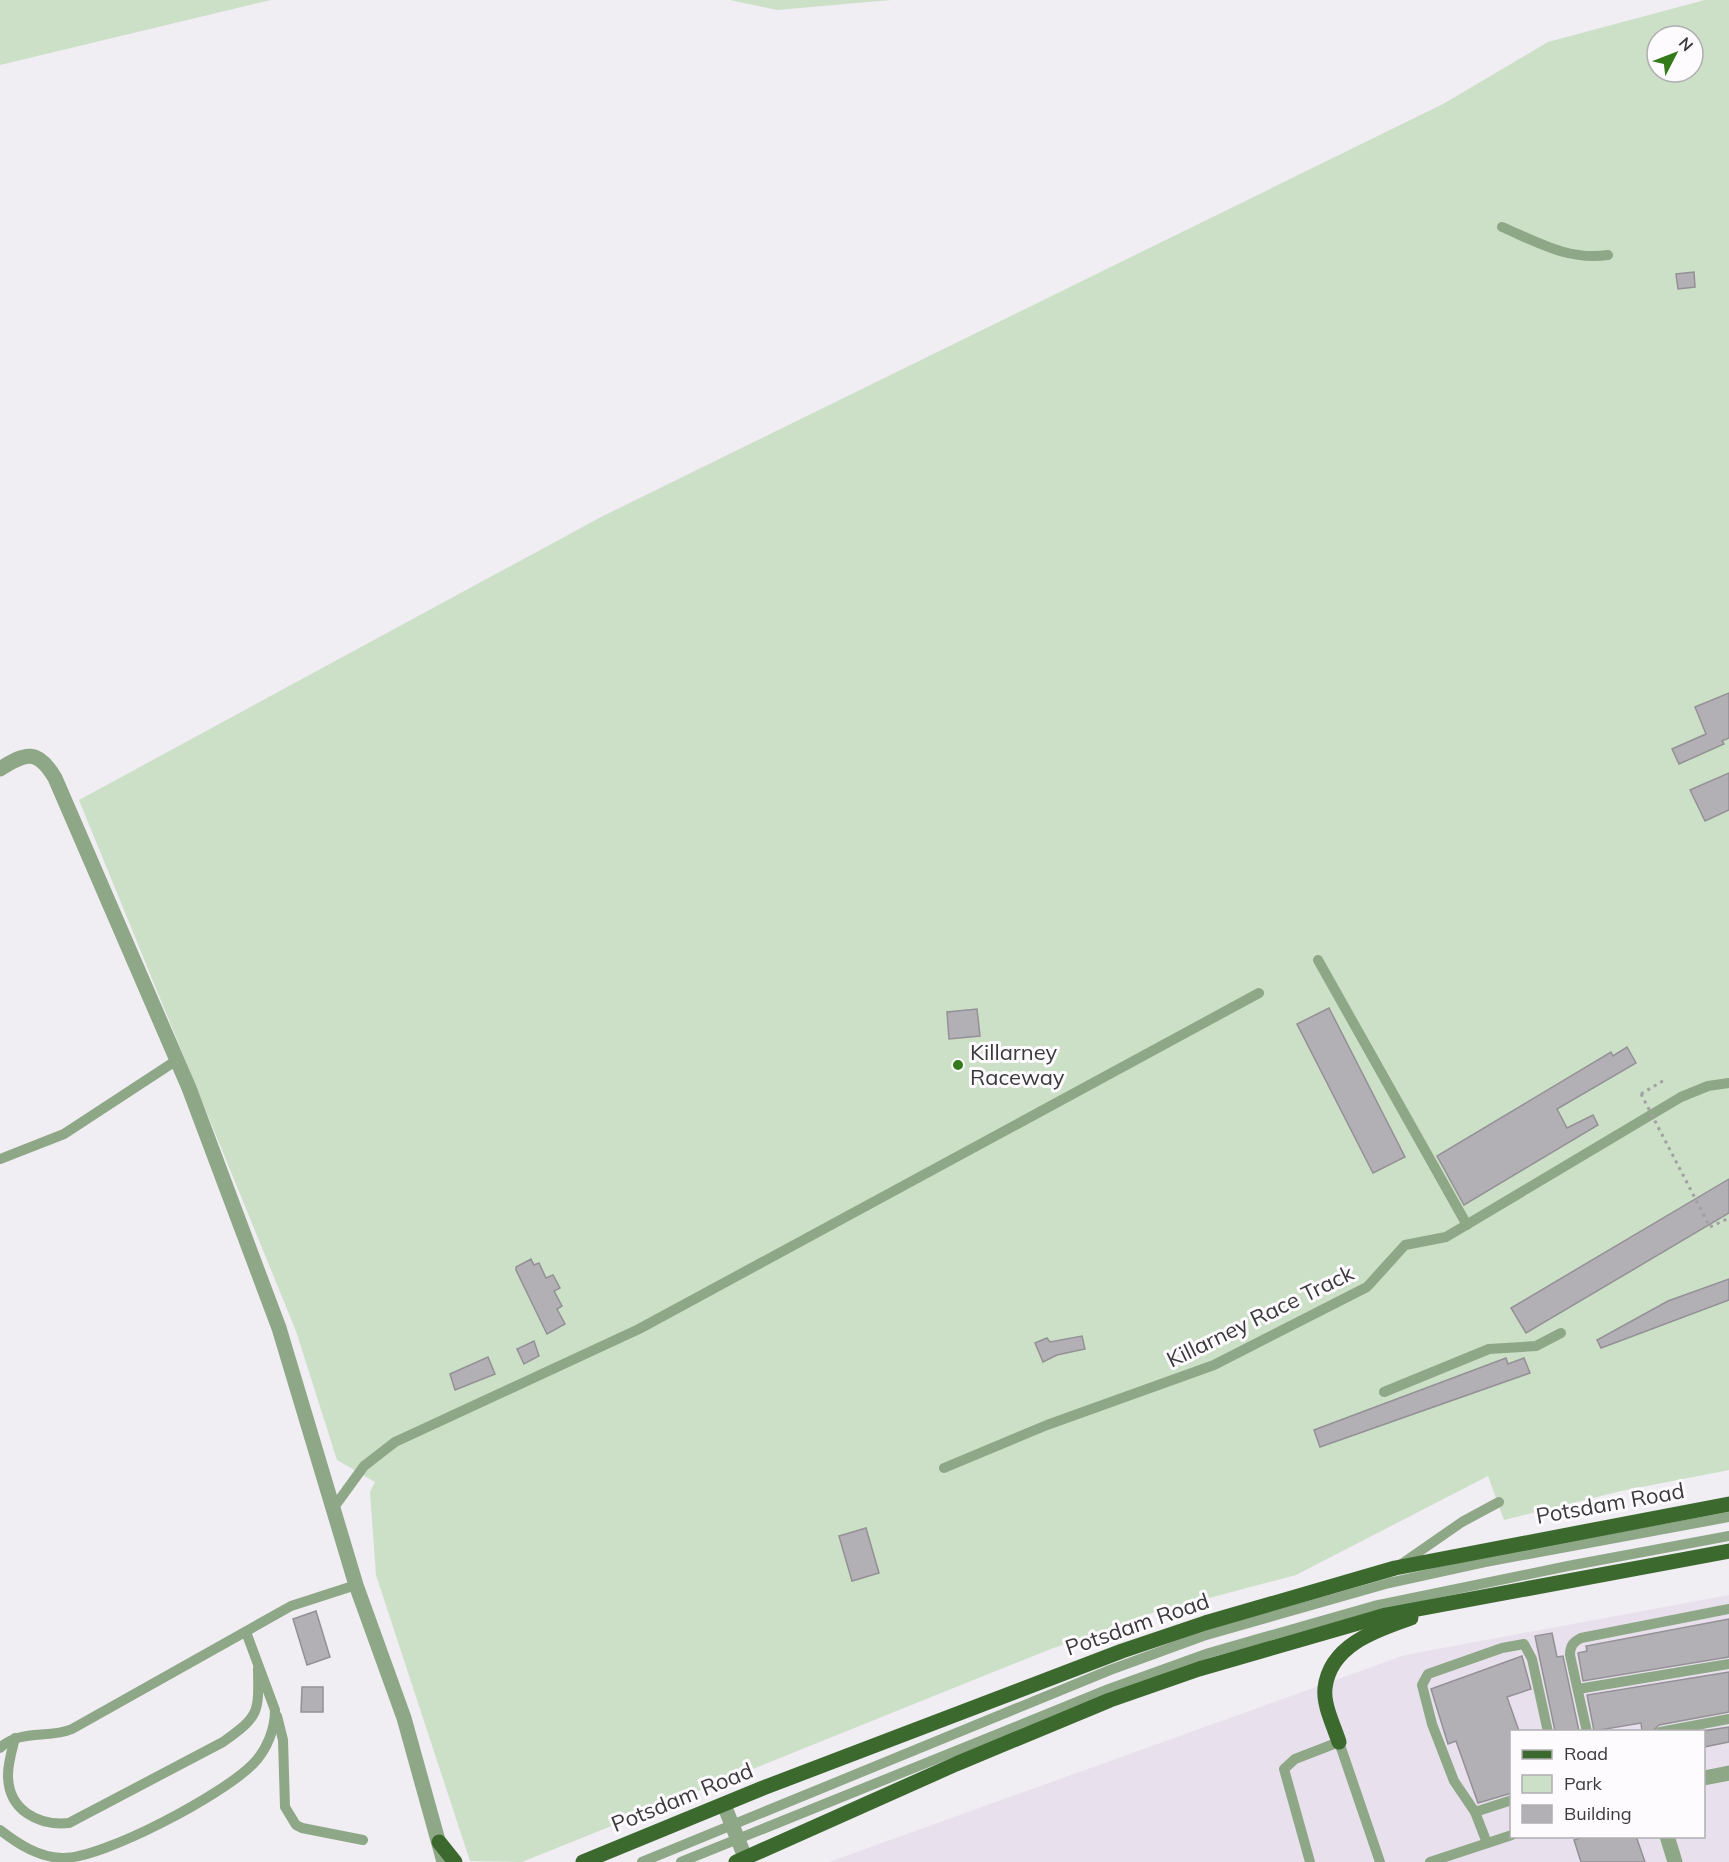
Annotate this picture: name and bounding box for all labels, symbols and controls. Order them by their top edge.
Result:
north arrow [1645,24,1705,84]
text: N [1675,33,1698,55]
place label: Killarney Raceway [970,1038,1065,1091]
marker: Killarney Raceway [951,1058,965,1072]
street label: Killarney Race Track [1162,1258,1359,1373]
street label: Potsdam Road [1534,1476,1686,1530]
street label: Potsdam Road [1061,1586,1213,1662]
legend [1510,1730,1705,1838]
text: Road [1564,1742,1608,1765]
street label: Potsdam Road [607,1756,757,1838]
text: Park [1564,1772,1603,1795]
text: Building [1564,1802,1632,1825]

